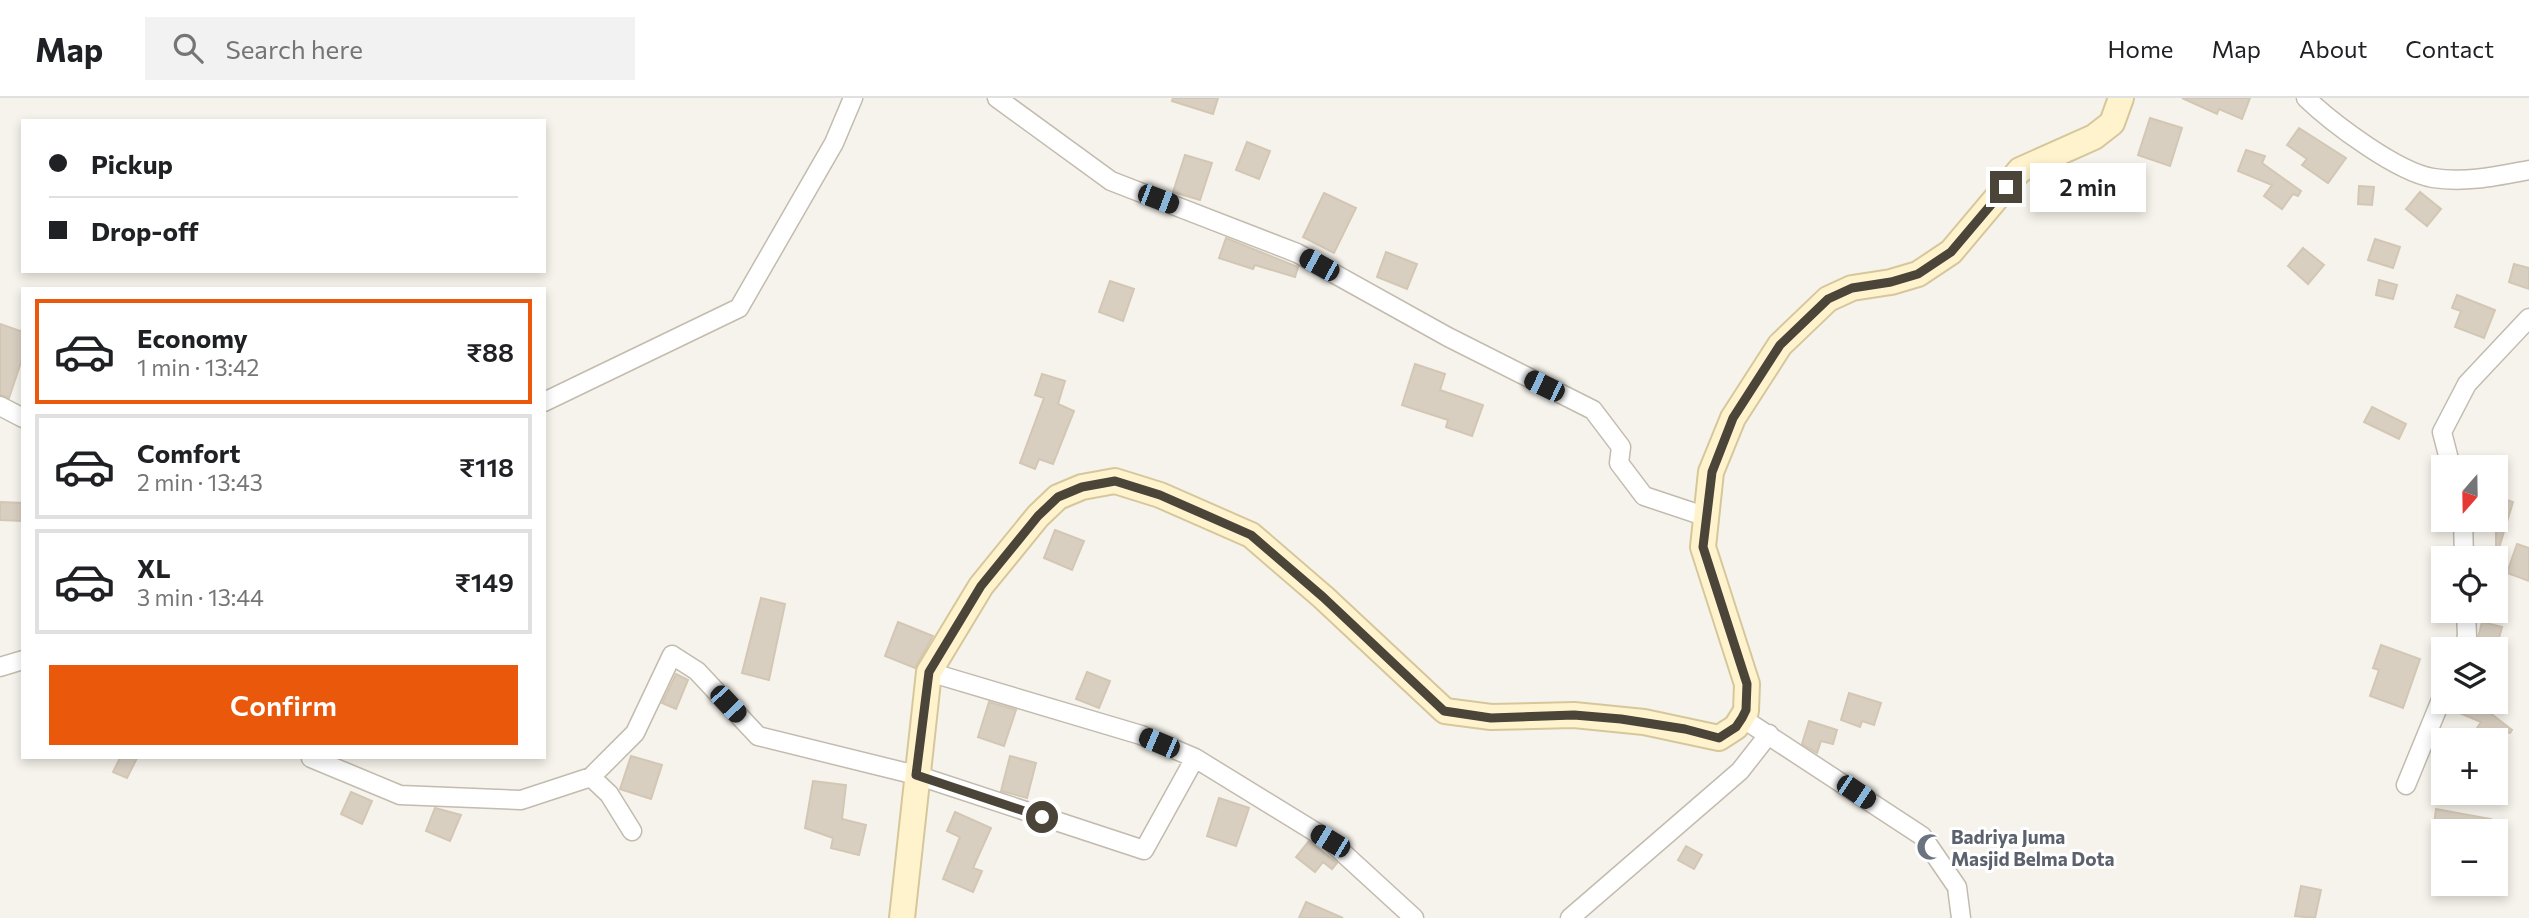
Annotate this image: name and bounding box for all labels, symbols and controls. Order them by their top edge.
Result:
search box [145,17,635,80]
text: Map [35,28,103,69]
icon: search [169,29,207,67]
text: Search here [225,33,363,64]
text: Home [2108,34,2174,63]
text: Map [2212,34,2261,63]
text: About [2299,34,2367,63]
text: Contact [2405,34,2494,63]
text: Pickup [91,148,173,179]
callout: 2 min [2030,162,2146,212]
route end [1990,171,2022,203]
text: 2 min [2060,173,2116,201]
car [1135,182,1182,216]
text: Drop-off [91,215,198,246]
car [1296,246,1343,284]
icon: car [53,320,116,383]
text: Economy [137,322,248,353]
text: ₹88 [466,336,514,367]
text: 1 min · 13:42 [137,353,259,381]
car [1521,367,1568,405]
icon: car [53,435,116,498]
text: Comfort [137,437,240,468]
text: ₹118 [459,451,514,482]
north arrow [2431,455,2508,532]
map controls [2431,455,2508,896]
text: 2 min · 13:43 [137,468,263,496]
button: locate [2431,546,2508,623]
icon: car [53,550,116,613]
text: XL [137,552,171,583]
text: ₹149 [455,566,514,597]
text: 3 min · 13:44 [137,583,264,611]
button: layers [2431,637,2508,714]
button: Confirm [49,665,518,745]
car [706,681,751,727]
car [1136,725,1183,761]
button: + [2431,728,2508,805]
car [1833,772,1880,812]
route start [1026,801,1058,833]
button: − [2431,819,2508,896]
car [1307,821,1354,861]
place label: Badriya Juma Masjid Belma Dota [1951,825,2115,870]
mosque icon: Badriya Juma Masjid Belma Dota [1915,832,1945,862]

